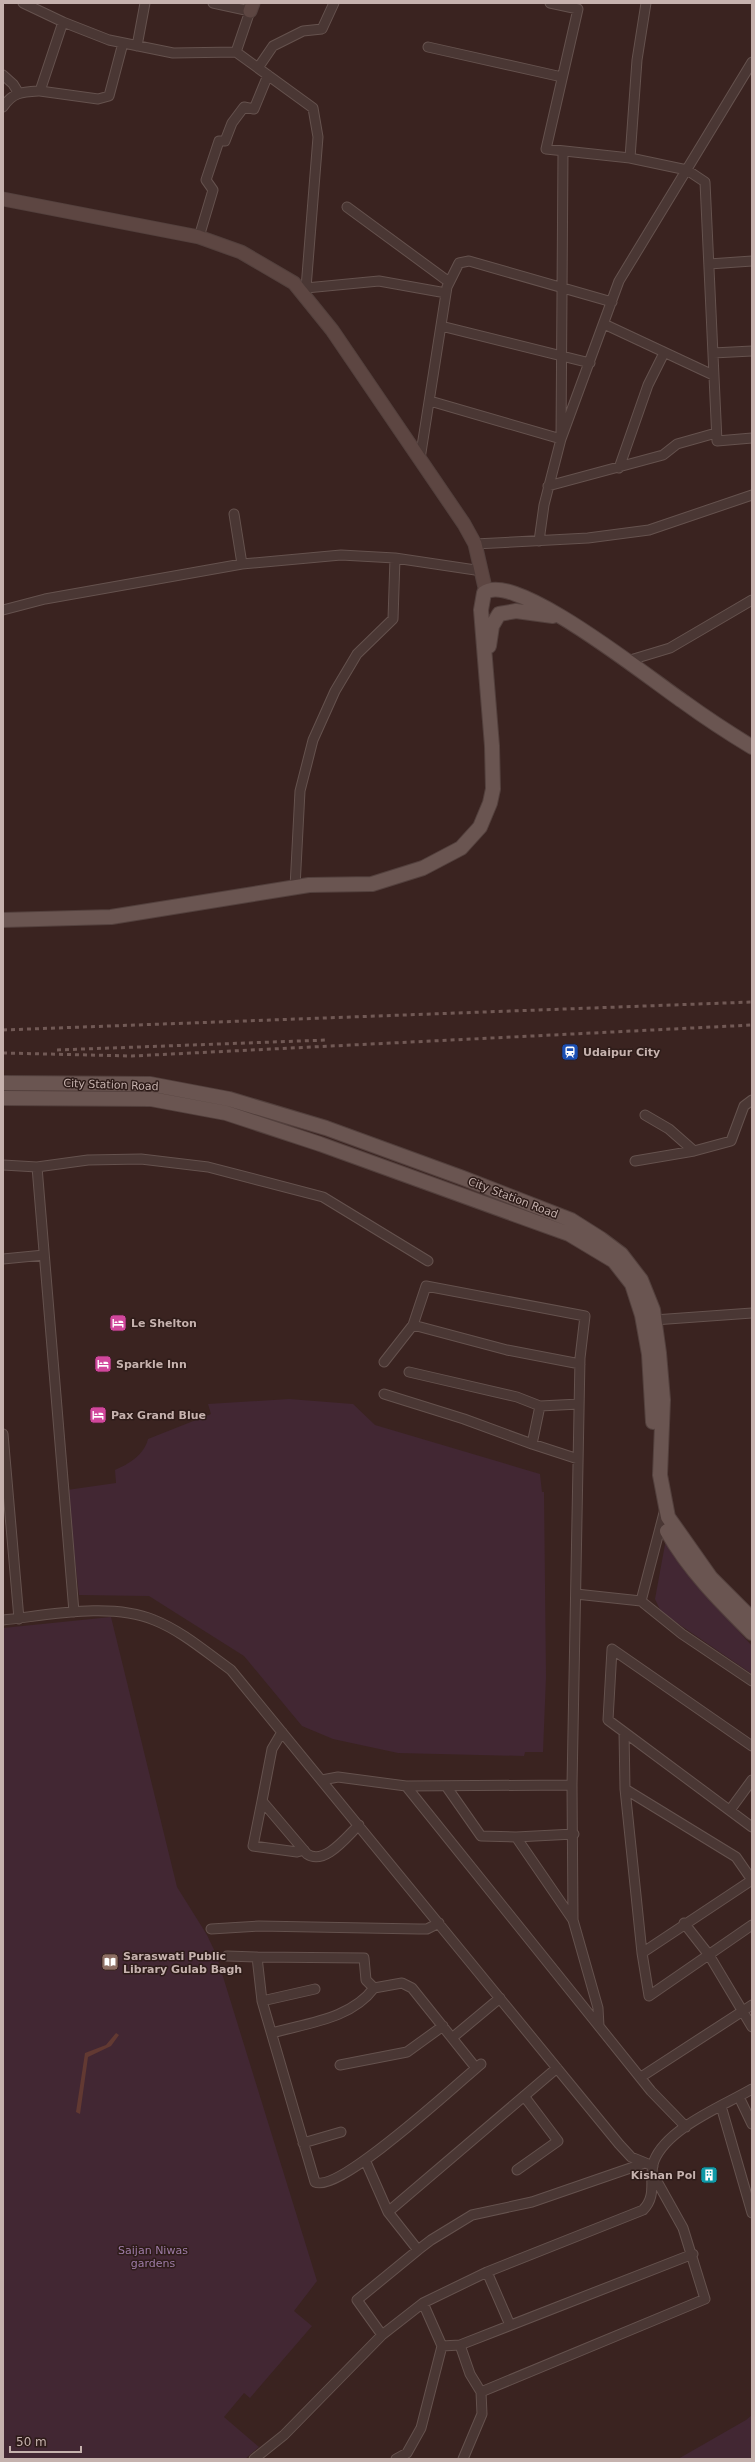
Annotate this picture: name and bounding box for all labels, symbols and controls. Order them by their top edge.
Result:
station icon: Udaipur City [560,1042,580,1062]
place label: Udaipur City [583,1046,660,1059]
street label: City Station Road [63,1077,159,1093]
street label: City Station Road [466,1175,560,1221]
hotel icon: Le Shelton [108,1313,128,1333]
place label: Le Shelton [131,1317,197,1330]
hotel icon: Sparkle Inn [93,1354,113,1374]
place label: Sparkle Inn [116,1358,187,1371]
hotel icon: Pax Grand Blue [88,1405,108,1425]
place label: Pax Grand Blue [111,1409,206,1422]
place label: Saraswati Public Library Gulab Bagh [123,1950,242,1976]
library icon: Saraswati Public Library Gulab Bagh [100,1952,120,1972]
building icon: Kishan Pol [699,2165,719,2185]
place label: Kishan Pol [631,2169,696,2182]
park label: Saijan Niwas gardens [118,2244,188,2270]
scale bar [10,2428,81,2454]
text: 50 m [16,2435,47,2449]

